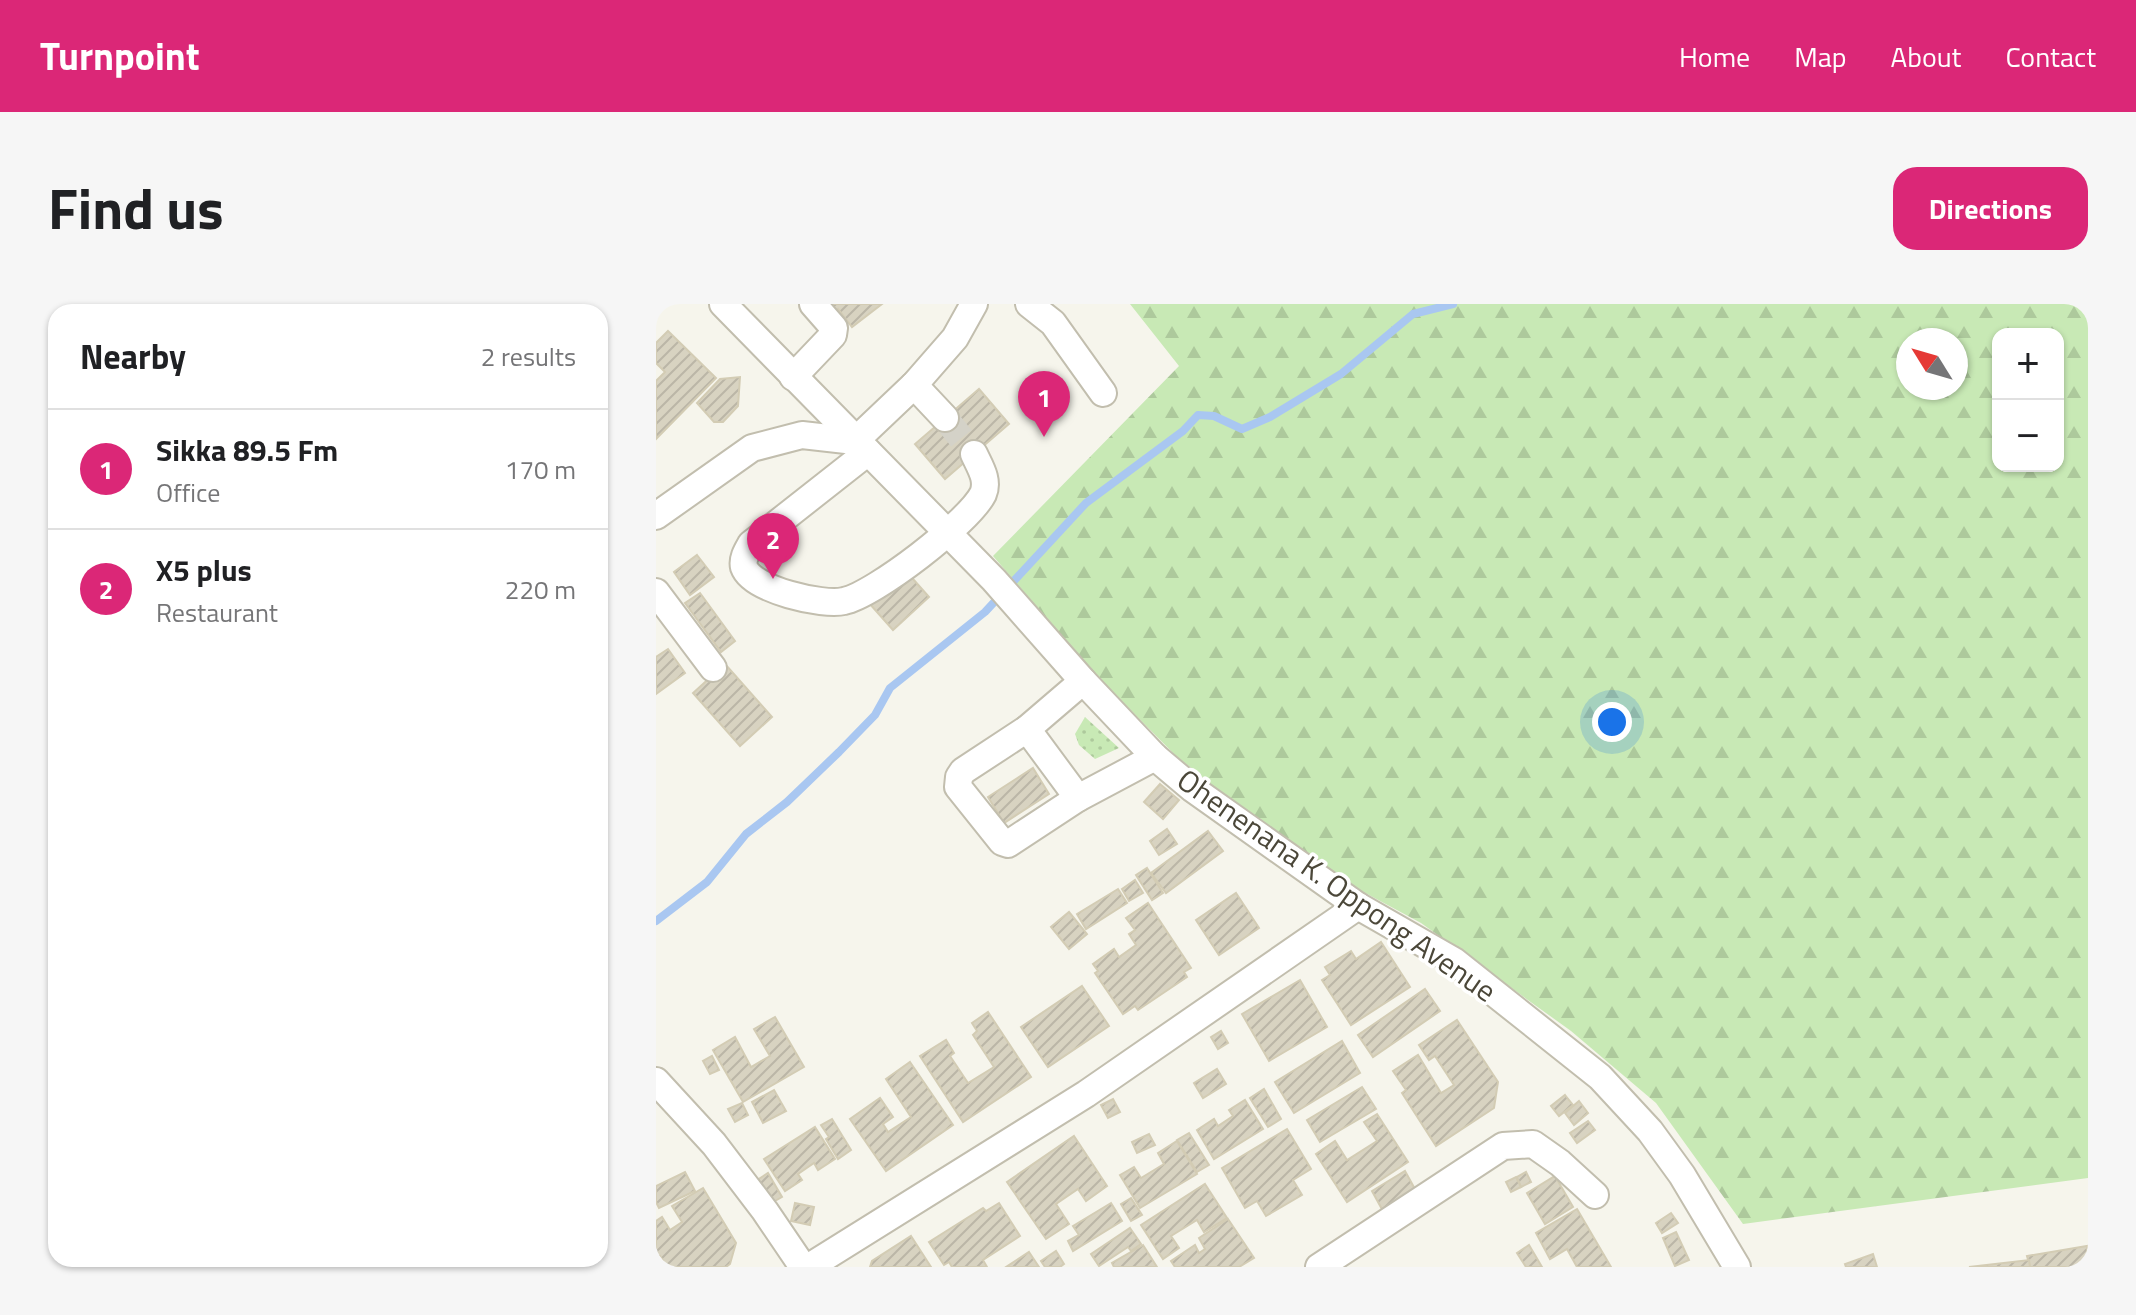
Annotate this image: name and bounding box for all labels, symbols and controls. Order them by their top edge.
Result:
text: Turnpoint [40,27,200,85]
text: Home [1679,35,1750,78]
text: Map [1794,35,1847,78]
text: About [1891,35,1961,78]
text: Contact [2005,35,2096,78]
text: Find us [48,166,224,251]
button: Directions [1893,167,2088,250]
north arrow [1896,328,1968,400]
map controls [1992,328,2064,472]
button: + [1992,328,2064,400]
text: Nearby [80,330,186,382]
text: 2 results [481,337,576,376]
pin: 1 [1018,371,1070,437]
button: − [1992,400,2064,472]
text: Sikka 89.5 Fm [156,427,338,473]
text: 1 [99,450,113,489]
text: 170 m [505,450,576,489]
text: Office [156,473,220,512]
pin: 2 [747,513,799,579]
text: X5 plus [156,547,252,593]
text: 2 [99,570,113,609]
text: 220 m [505,570,576,609]
text: Restaurant [156,593,278,632]
your location [1592,702,1632,742]
street label: Ohenenana K. Oppong Avenue [1168,757,1506,1013]

